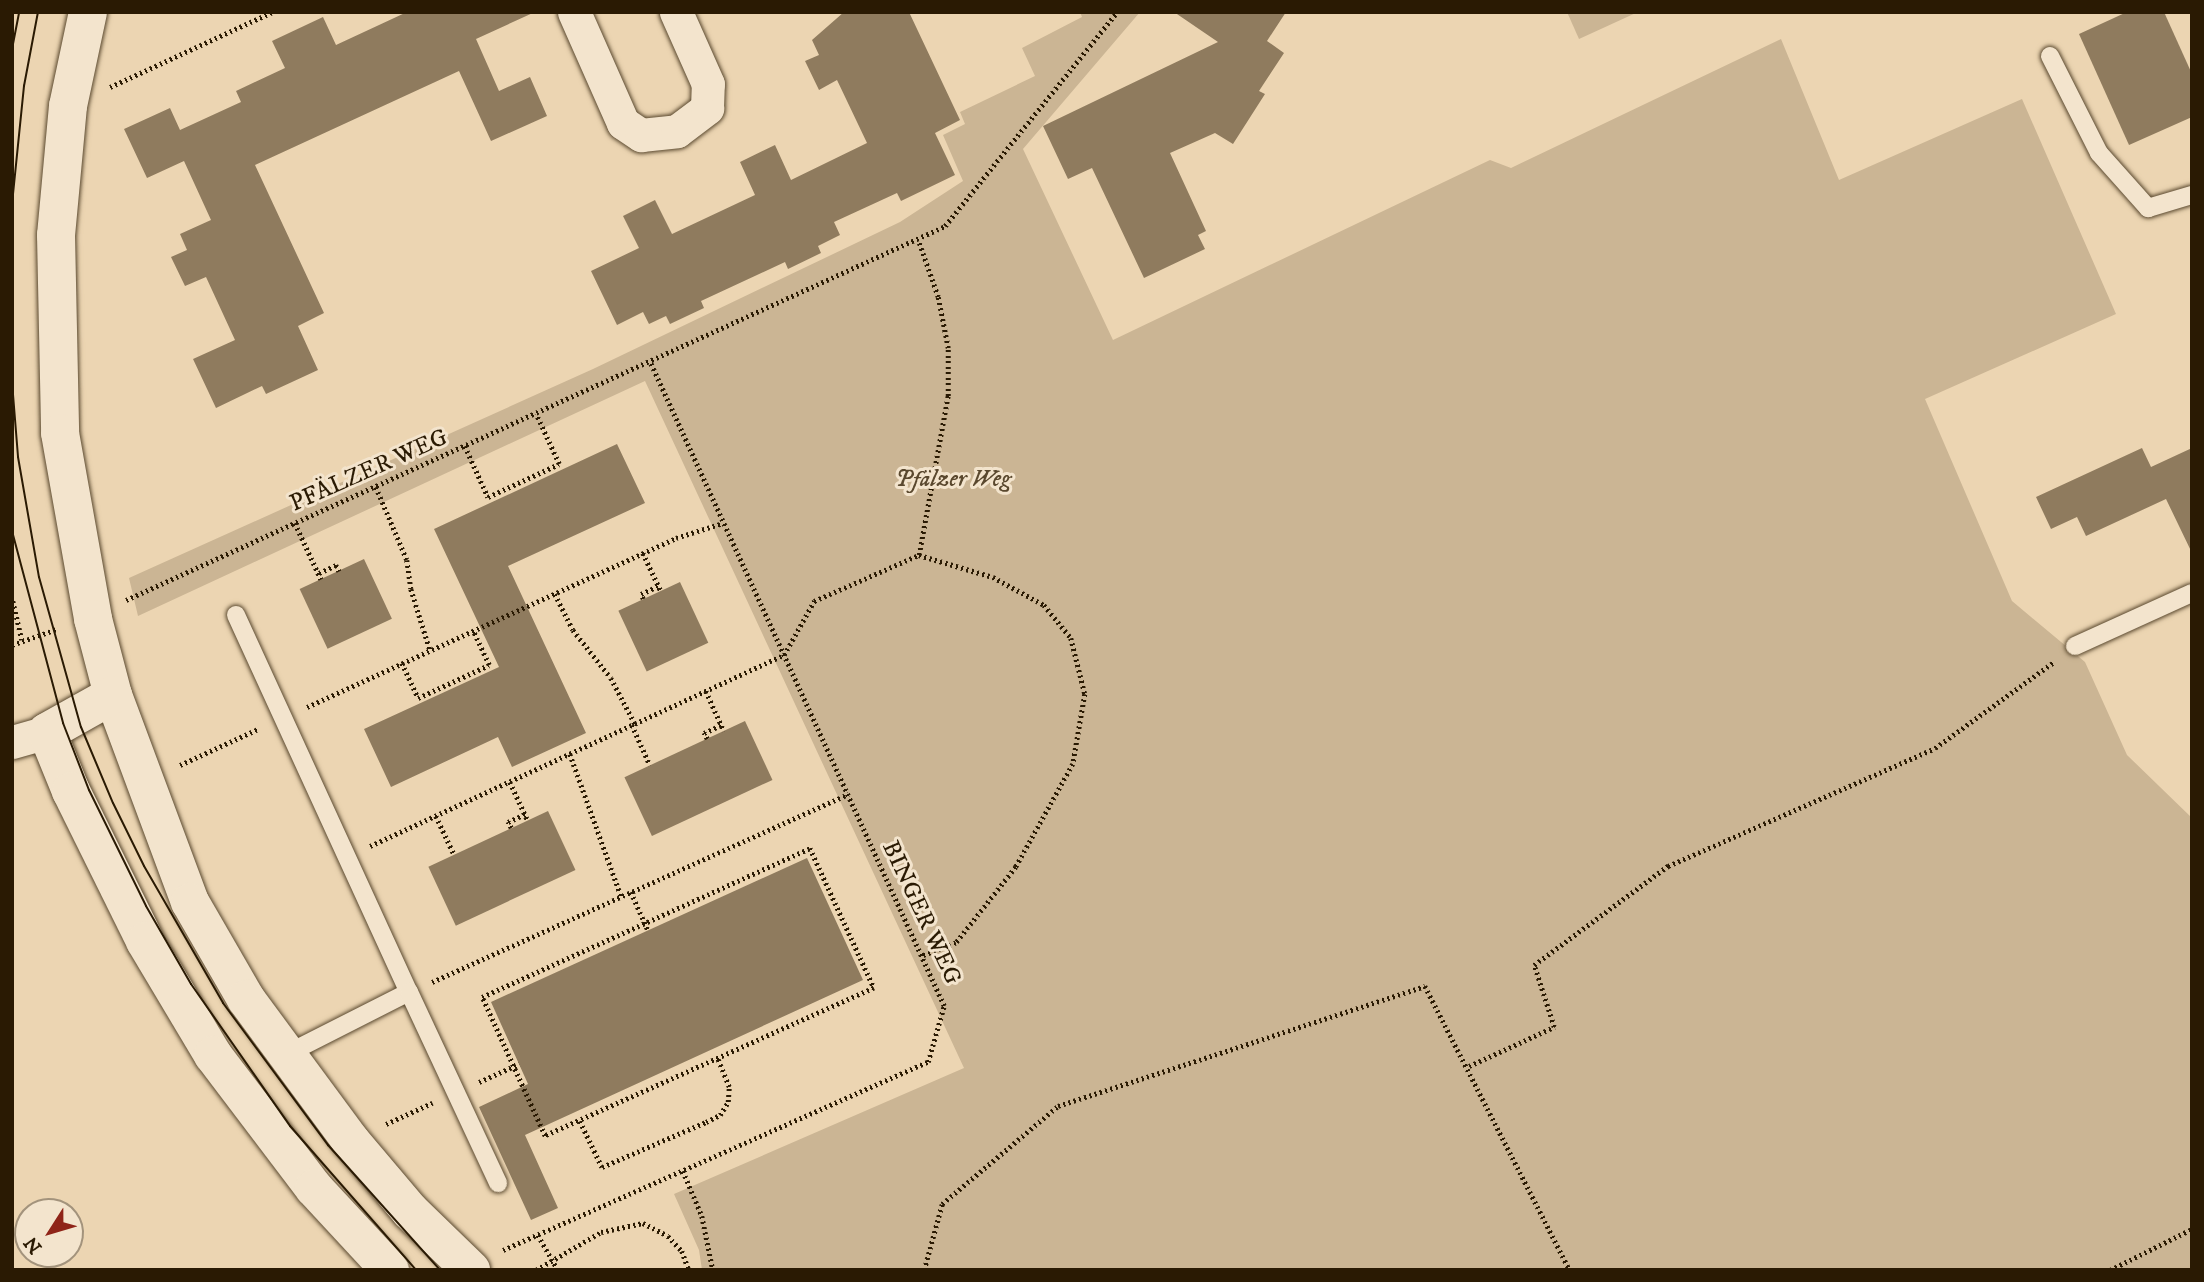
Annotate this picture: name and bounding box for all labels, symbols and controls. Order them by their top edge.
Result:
street label: PFÄLZER WEG [286,423,452,519]
park label: Pfälzer Weg [895,466,1011,494]
street label: BINGER WEG [875,837,967,989]
north arrow [14,1198,84,1268]
text: N [20,1232,47,1258]

